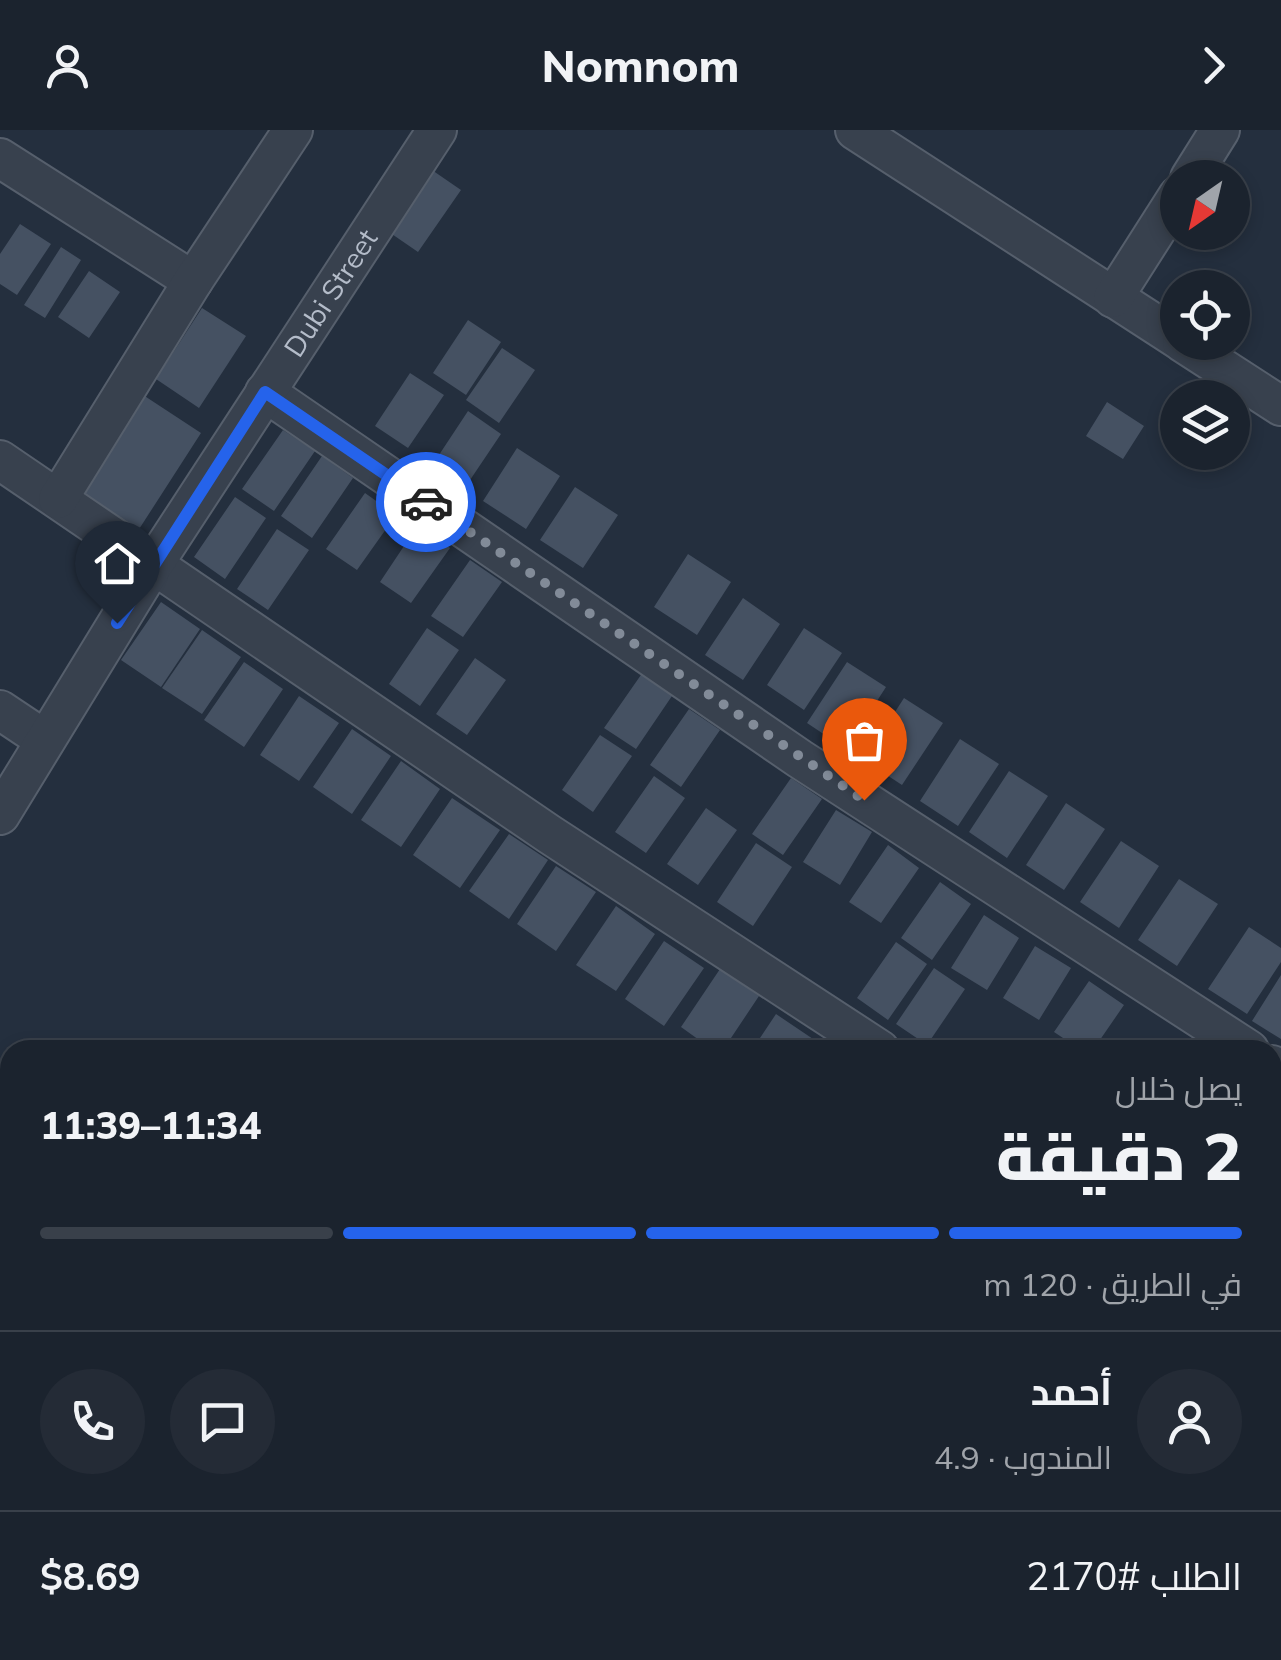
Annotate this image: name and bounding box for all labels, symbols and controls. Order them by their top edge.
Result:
text: Nomnom [541,37,740,93]
icon: person [40,38,95,93]
icon: forward [1186,38,1241,93]
north arrow [1160,160,1250,250]
map controls [1160,160,1250,470]
street label: Dubi Street [276,222,385,363]
button: locate [1160,270,1250,360]
button: layers [1160,380,1250,470]
courier [376,452,476,552]
icon: car [399,475,454,530]
pin [75,521,160,624]
icon: home [90,536,145,591]
pin [822,698,907,801]
icon: bag [837,713,892,768]
text: يصل خلال [1115,1068,1242,1108]
text: 11:34–11:39 [40,1101,261,1149]
text: 2 دقيقة [996,1115,1242,1196]
text: في الطريق · 120 m [983,1264,1242,1304]
text: أحمد [1031,1367,1112,1415]
button: phone [40,1369,145,1474]
button: chat [170,1369,275,1474]
button: person [1137,1369,1242,1474]
text: المندوب · 4.9 [934,1437,1112,1477]
text: $8.69 [40,1552,141,1600]
text: الطلب #2170 [1026,1552,1242,1600]

